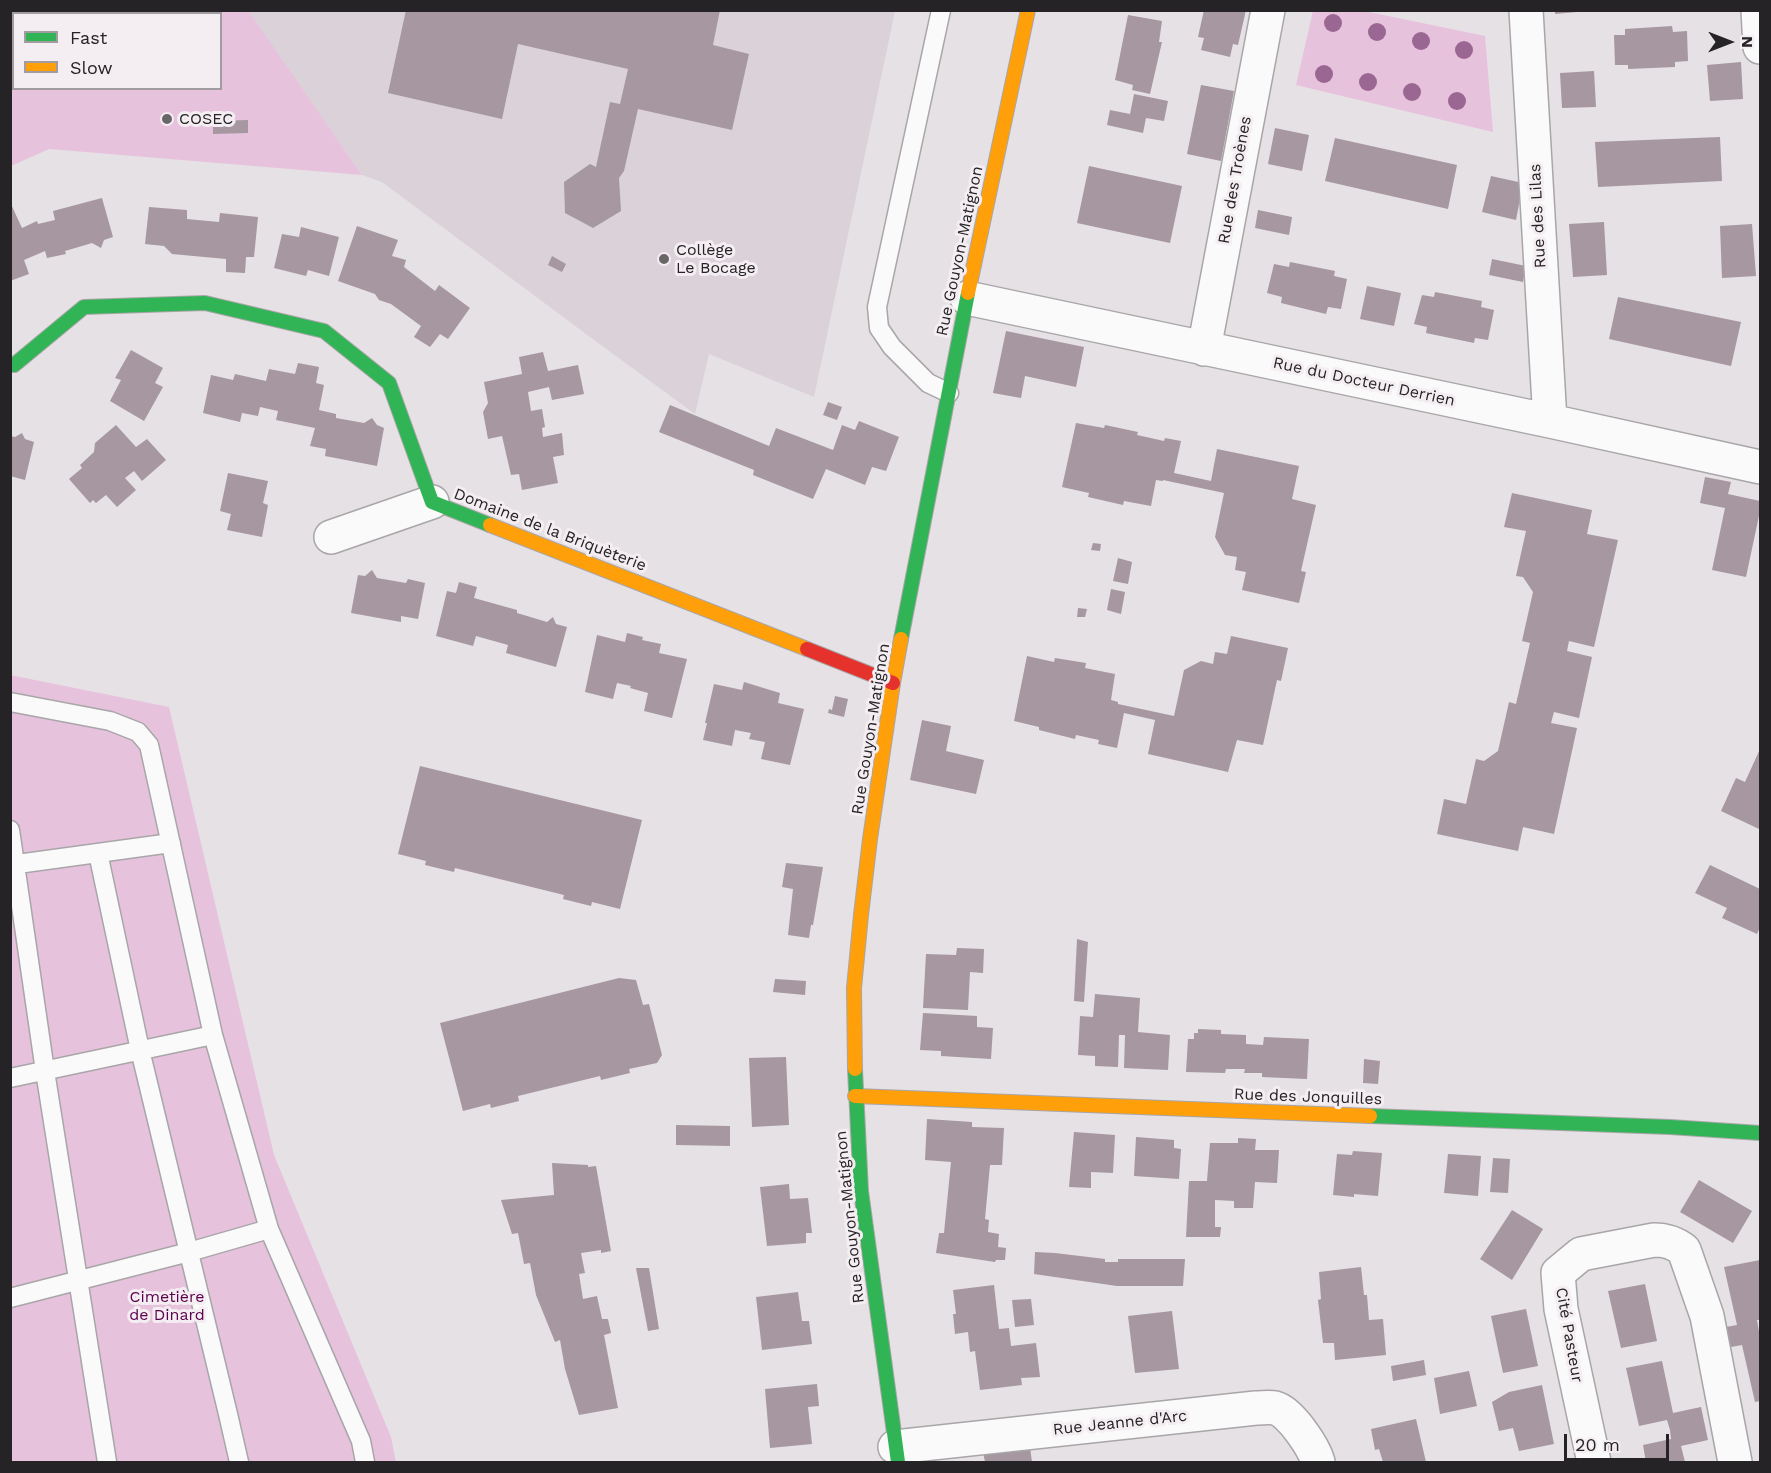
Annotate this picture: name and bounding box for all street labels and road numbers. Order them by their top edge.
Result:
street label: Rue des Troènes [1214,115,1256,245]
street label: Rue des Lilas [1526,163,1550,269]
street label: Rue Gouyon-Matignon [933,164,987,338]
street label: Rue du Docteur Derrien [1271,353,1457,411]
street label: Domaine de la Briquèterie [451,484,649,576]
street label: Rue Gouyon-Matignon [848,642,894,816]
street label: Rue des Jonquilles [1234,1085,1382,1109]
street label: Rue Gouyon-Matignon [831,1130,869,1304]
street label: Cité Pasteur [1551,1286,1587,1384]
street label: Rue Jeanne d'Arc [1052,1406,1188,1440]

